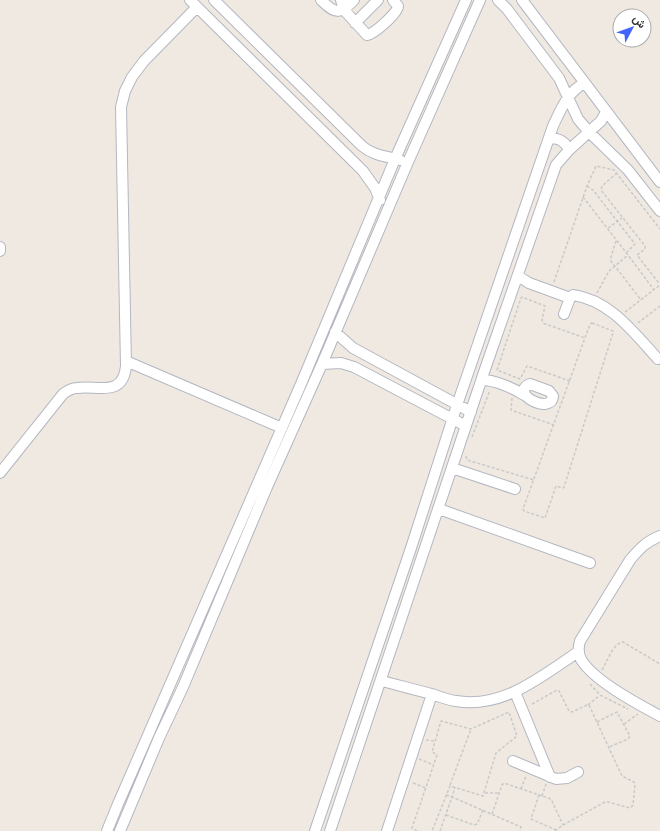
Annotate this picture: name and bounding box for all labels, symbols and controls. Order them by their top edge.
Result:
north arrow [612,8,652,48]
text: ش [630,11,650,31]

